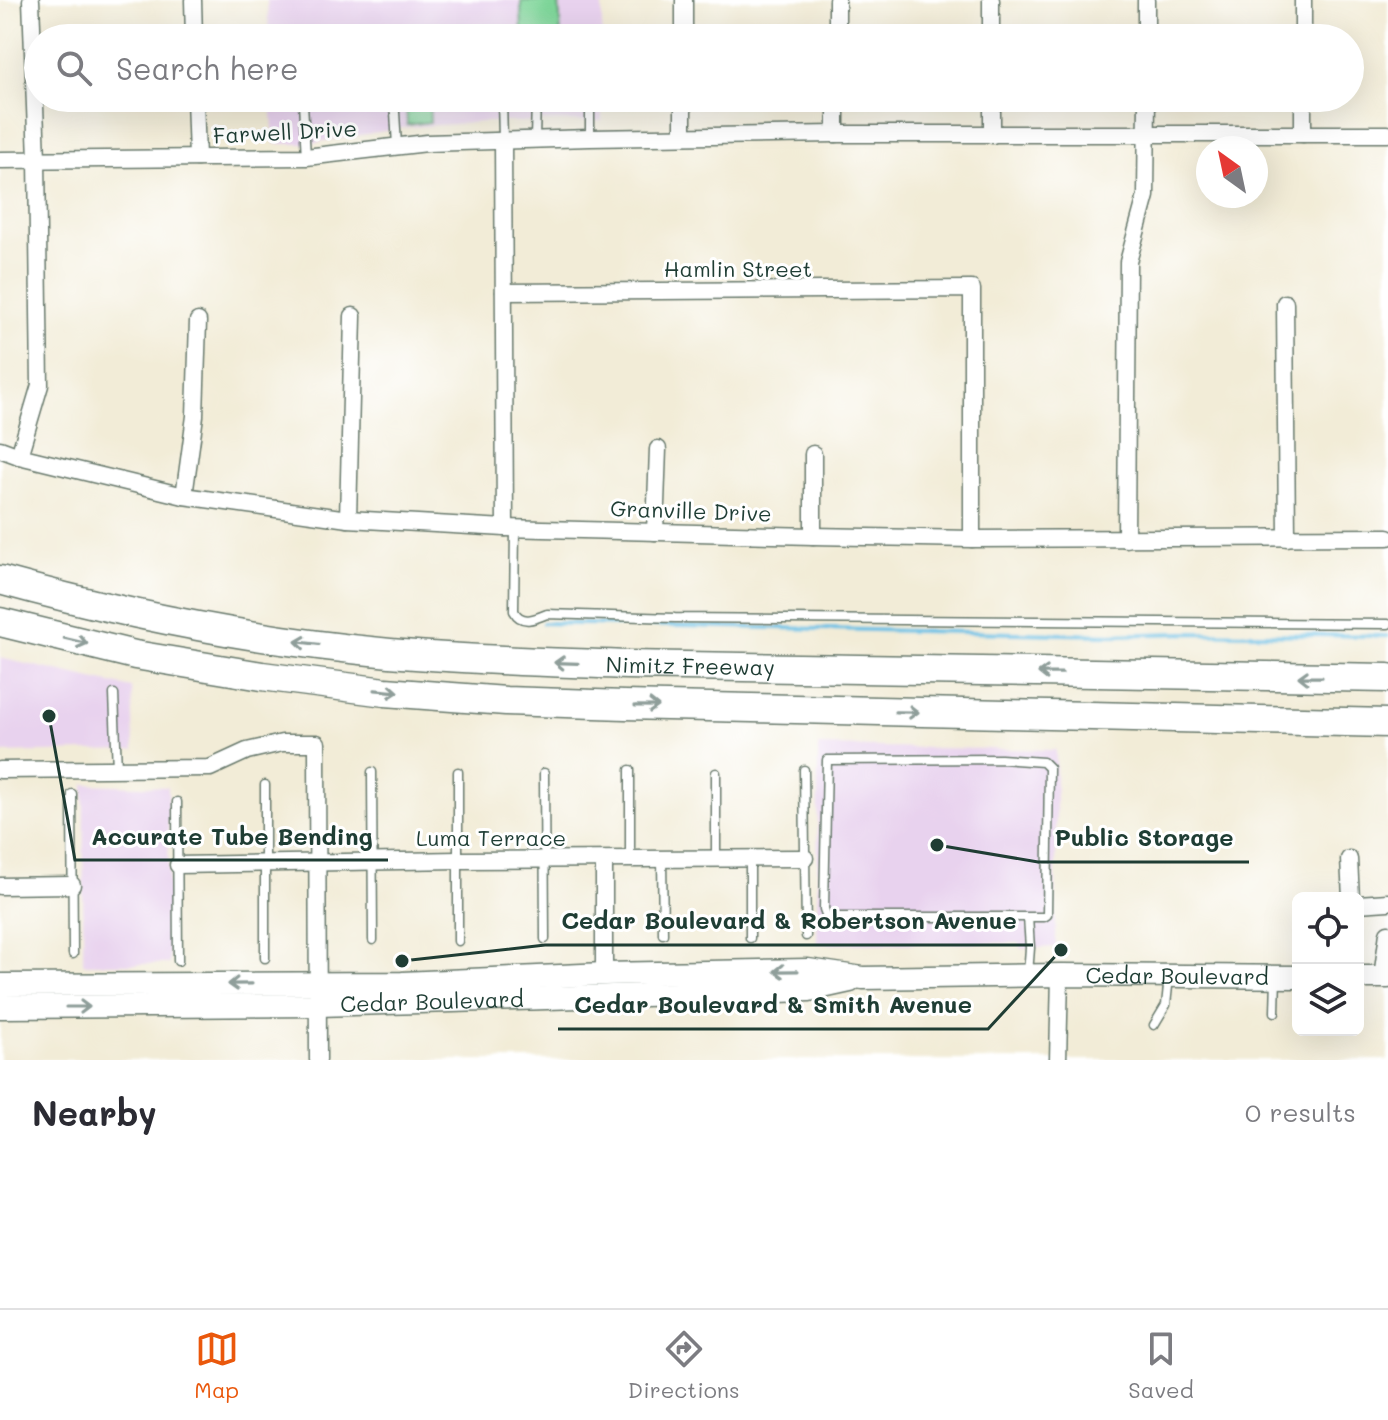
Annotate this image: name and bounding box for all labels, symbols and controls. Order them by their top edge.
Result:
search box [24,24,1364,112]
icon: search [52,46,96,90]
text: Search here [116,48,299,88]
street label: Farwell Drive [212,113,358,150]
north arrow [1196,136,1268,208]
street label: Hamlin Street [664,254,812,283]
street label: Granville Drive [610,493,772,528]
one-way arrow [62,634,88,649]
one-way arrow [295,635,320,650]
street label: Nimitz Freeway [605,649,775,682]
one-way arrow [553,656,580,671]
one-way arrow [1037,665,1064,680]
one-way arrow [1297,669,1324,685]
one-way arrow [373,684,400,699]
one-way arrow [633,698,660,713]
one-way arrow [893,704,920,719]
callout: Accurate Tube Bending [75,812,388,860]
callout: Public Storage [1038,814,1249,862]
text: Accurate Tube Bending [91,820,373,851]
text: Public Storage [1054,821,1234,852]
street label: Luma Terrace [416,823,566,852]
map controls [1292,892,1364,1036]
button: locate [1292,892,1364,964]
callout: Cedar Boulevard & Robertson Avenue [545,897,1033,945]
text: Cedar Boulevard & Robertson Avenue [561,904,1017,935]
street label: Cedar Boulevard [1085,960,1269,991]
one-way arrow [773,963,800,978]
button: layers [1292,964,1364,1036]
one-way arrow [227,976,254,992]
callout: Cedar Boulevard & Smith Avenue [558,981,988,1029]
street label: Cedar Boulevard [340,984,524,1018]
text: Cedar Boulevard & Smith Avenue [574,988,972,1019]
one-way arrow [64,999,91,1014]
text: Nearby [32,1090,157,1135]
text: 0 results [1245,1095,1356,1129]
tab: Map [194,1327,239,1404]
tab: Directions [628,1327,740,1404]
tab: Saved [1128,1327,1194,1404]

